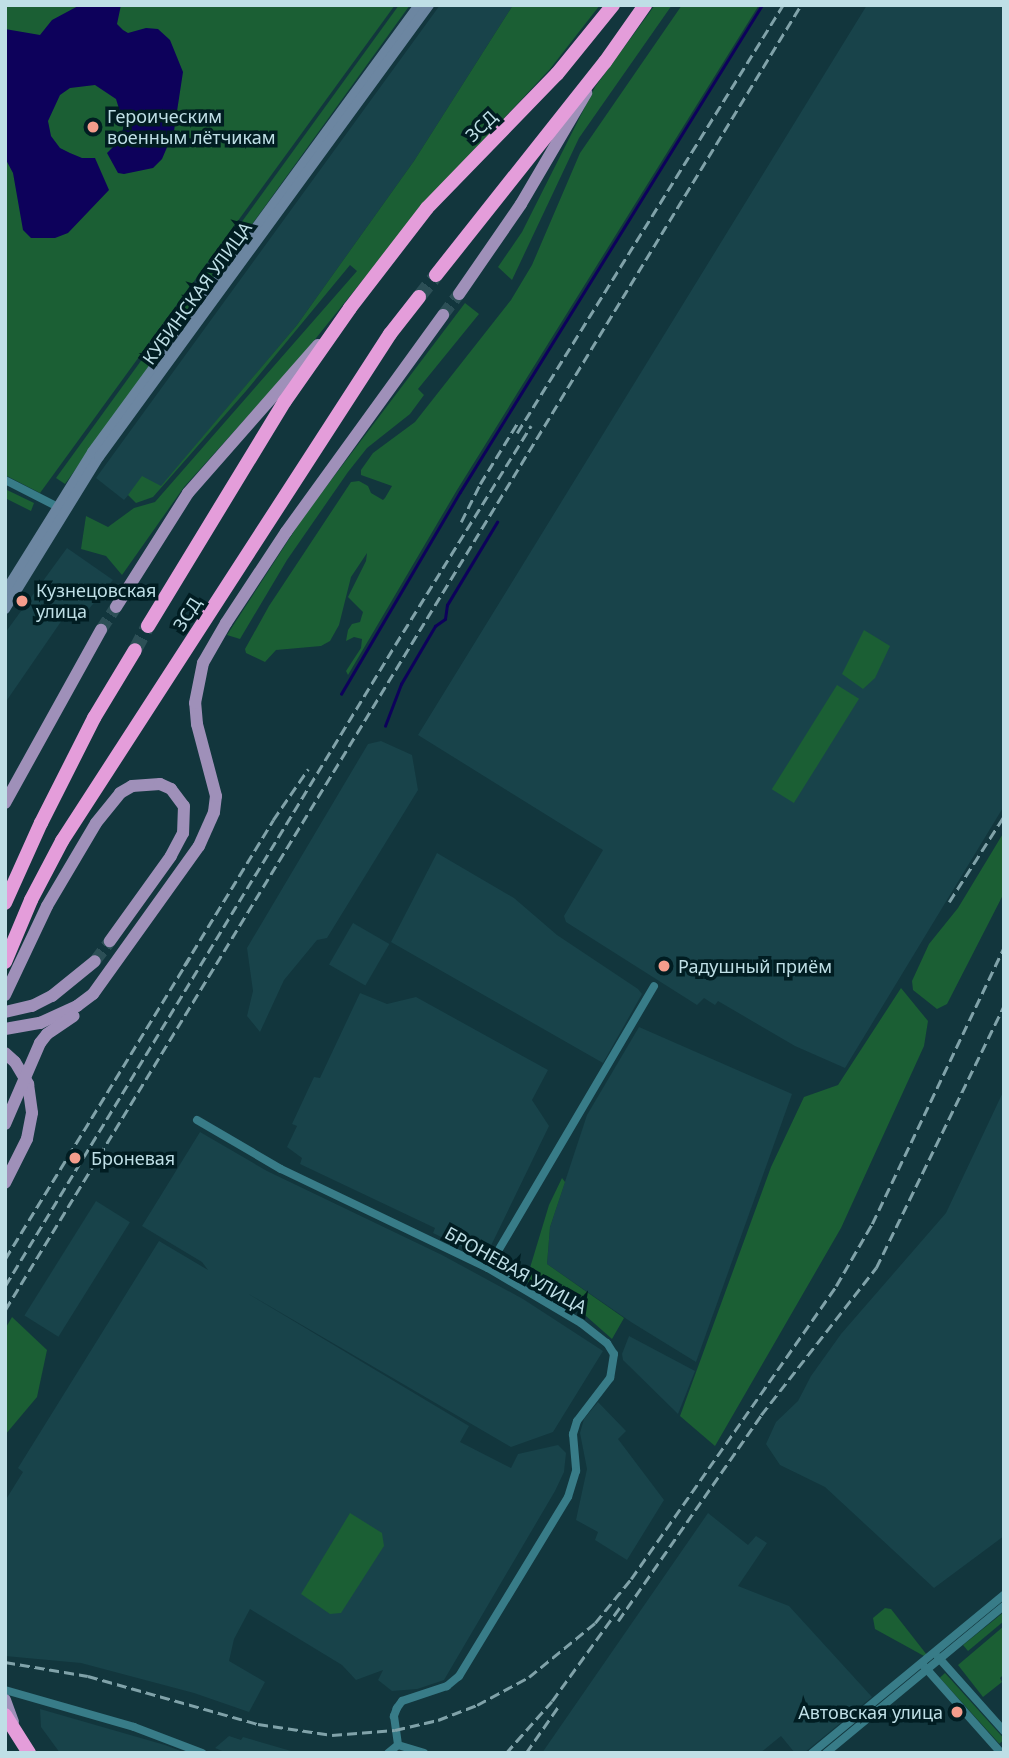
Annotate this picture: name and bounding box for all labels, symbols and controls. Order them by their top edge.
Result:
place label: Героическим военным лётчикам [107,106,276,148]
street label: ЗСД [461,106,501,146]
marker: Героическим военным лётчикам [85,119,101,135]
street label: КУБИНСКАЯ УЛИЦА [138,217,256,369]
place label: Кузнецовская улица [36,580,156,622]
marker: Кузнецовская улица [14,593,30,609]
street label: ЗСД [169,593,205,635]
place label: Радушный приём [678,955,832,977]
marker: Радушный приём [656,958,672,974]
place label: Броневая [91,1147,175,1169]
marker: Броневая [65,1148,85,1168]
street label: БРОНЕВАЯ УЛИЦА [441,1222,591,1318]
place label: Автовская улица [798,1701,943,1723]
marker: Автовская улица [949,1704,965,1720]

